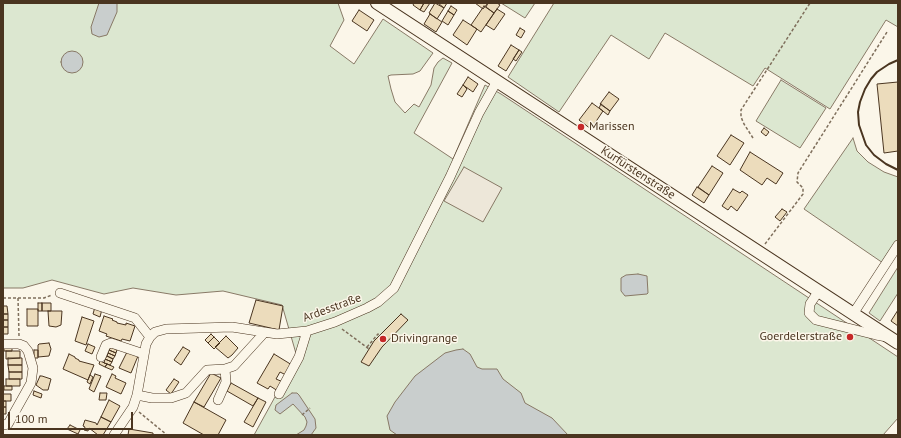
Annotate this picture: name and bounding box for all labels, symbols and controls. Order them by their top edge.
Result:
place label: Marissen [589,120,635,134]
marker: Marissen [576,122,586,132]
street label: Kurfürstenstraße [598,144,678,202]
street label: Ardesstraße [301,291,363,325]
place label: Goerdelerstraße [759,330,842,344]
place label: Drivingrange [391,332,457,346]
marker: Goerdelerstraße [845,332,855,342]
marker: Drivingrange [378,334,388,344]
scale bar [10,404,135,430]
text: 100 m [15,411,48,426]

